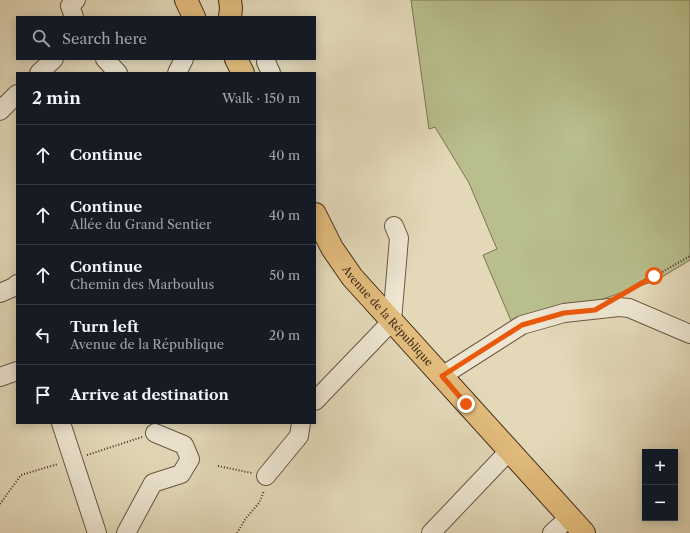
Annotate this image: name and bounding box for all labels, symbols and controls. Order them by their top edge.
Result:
search box [16,16,316,60]
icon: search [30,27,52,49]
text: Search here [62,29,147,48]
text: 2 min [32,88,81,108]
text: Walk · 150 m [222,90,300,106]
icon: ahead [32,144,54,166]
text: Continue [70,145,142,164]
text: 40 m [269,147,300,163]
text: Continue [70,197,142,216]
icon: ahead [32,204,54,226]
text: 40 m [269,207,300,223]
text: Allée du Grand Sentier [70,216,212,232]
text: Continue [70,257,142,276]
street label: Avenue de la République [339,262,436,369]
icon: ahead [32,264,54,286]
text: 50 m [269,267,300,283]
route start [645,267,663,285]
text: Chemin des Marboulus [70,276,214,292]
text: Turn left [70,317,139,336]
icon: left [32,324,54,346]
text: 20 m [269,327,300,343]
text: Avenue de la République [70,336,224,352]
icon: arrive [32,384,54,406]
text: Arrive at destination [70,385,229,404]
route end [457,395,475,413]
map controls [642,449,678,521]
button: + [642,449,678,485]
button: − [642,485,678,521]

